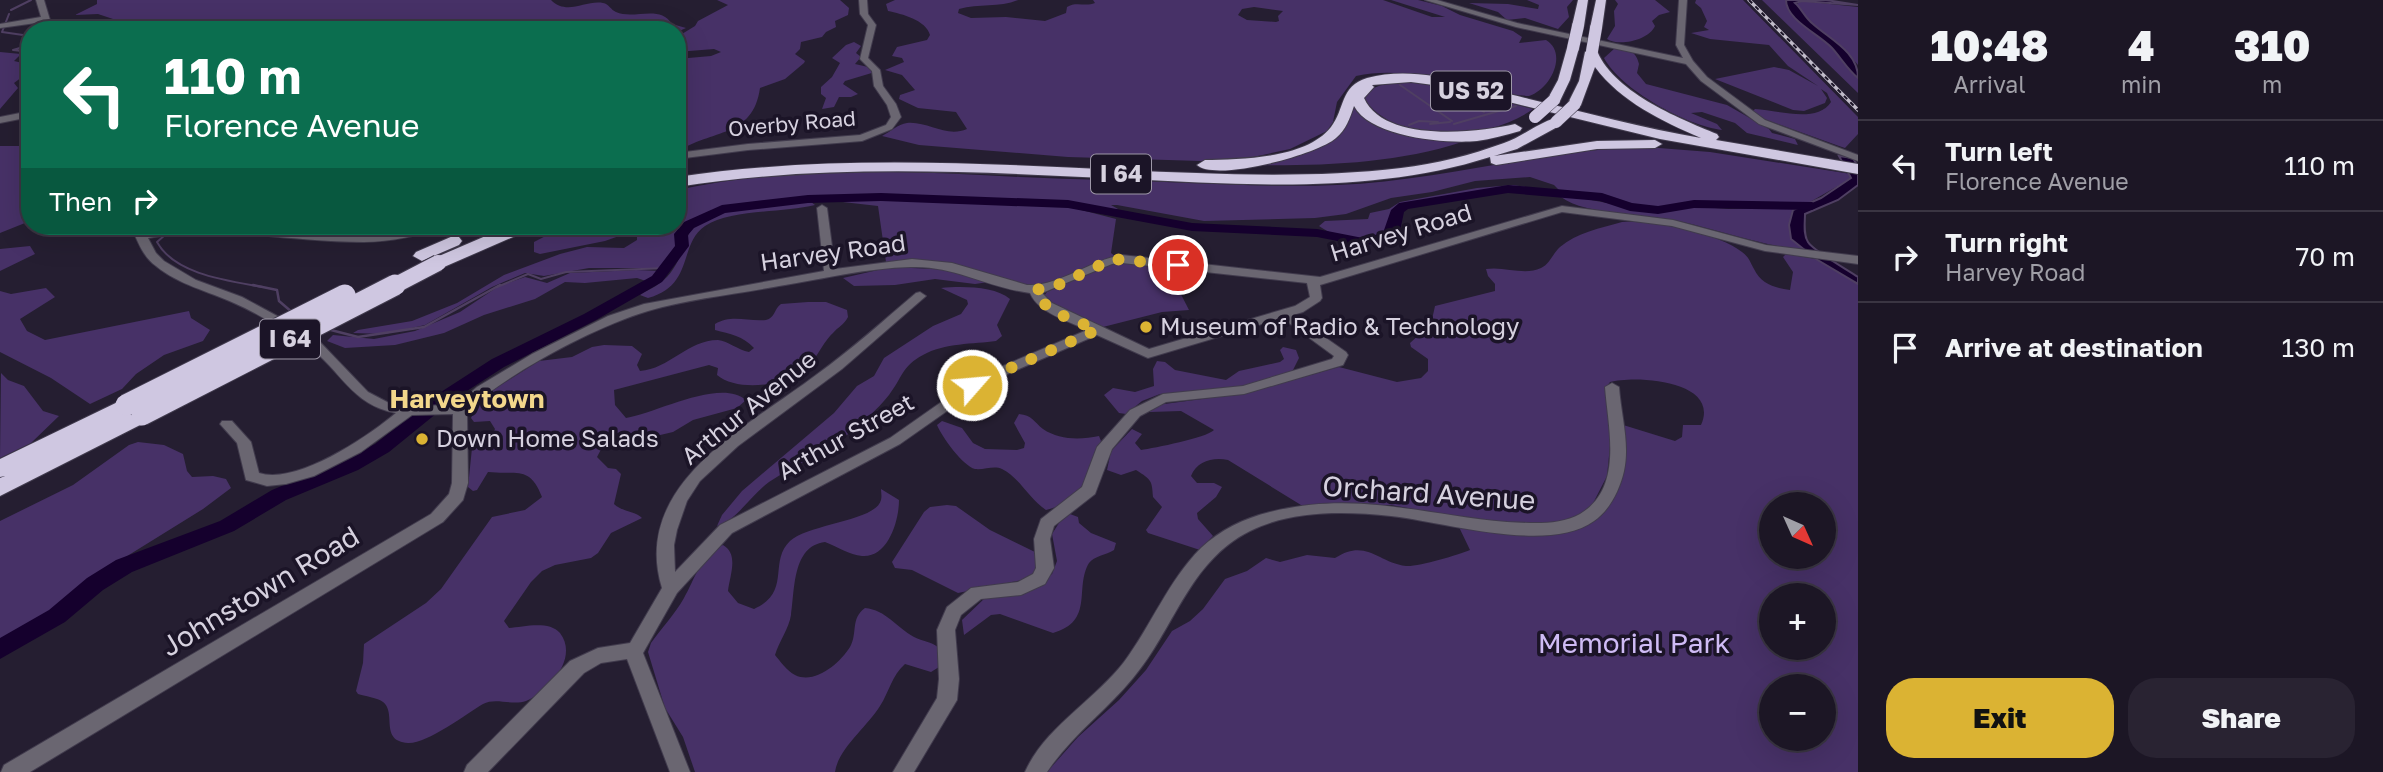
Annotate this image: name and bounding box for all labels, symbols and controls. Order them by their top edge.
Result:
text: 10:48 [1931,20,2048,70]
text: 4 [2128,20,2155,70]
text: 310 [2234,20,2310,70]
text: 110 m [164,46,301,105]
icon: left [49,49,140,140]
text: Arrival [1953,70,2026,98]
text: min [2121,70,2162,98]
text: m [2262,70,2282,98]
road number: US 52 [1431,72,1511,110]
street label: Overby Road [727,104,857,142]
text: Florence Avenue [164,106,420,144]
text: Turn left [1945,136,2053,167]
icon: left [1886,147,1924,185]
text: 110 m [2284,150,2355,181]
road number: I 64 [1091,154,1151,194]
text: Florence Avenue [1945,167,2129,195]
icon: right [126,182,164,220]
text: Then [49,186,112,217]
street label: Harvey Road [1326,196,1475,267]
street label: Harvey Road [758,227,907,276]
text: Turn right [1945,227,2068,258]
pin [1148,235,1208,295]
icon: right [1886,238,1924,276]
text: 70 m [2296,241,2355,272]
icon: arrive [1159,246,1197,284]
text: Harvey Road [1945,258,2085,286]
place label: Museum of Radio & Technology [1160,311,1519,340]
marker: Museum of Radio & Technology [1138,319,1154,335]
road number: I 64 [260,320,320,358]
icon: arrive [1886,329,1924,367]
text: Arrive at destination [1945,332,2203,363]
text: 130 m [2282,332,2355,363]
street label: Arthur Avenue [675,344,821,470]
position arrow [935,348,1009,422]
district label: Harveytown [390,383,544,414]
street label: Arthur Street [772,386,918,485]
place label: Down Home Salads [436,423,659,452]
marker: Down Home Salads [414,431,430,447]
street label: Orchard Avenue [1321,469,1537,516]
north arrow [1759,492,1836,569]
map controls [1759,492,1836,751]
street label: Johnstown Road [155,519,365,663]
button: + [1759,583,1836,660]
park label: Memorial Park [1538,626,1731,659]
button: − [1759,674,1836,751]
button: Exit [1886,678,2114,758]
button: Share [2128,678,2355,758]

